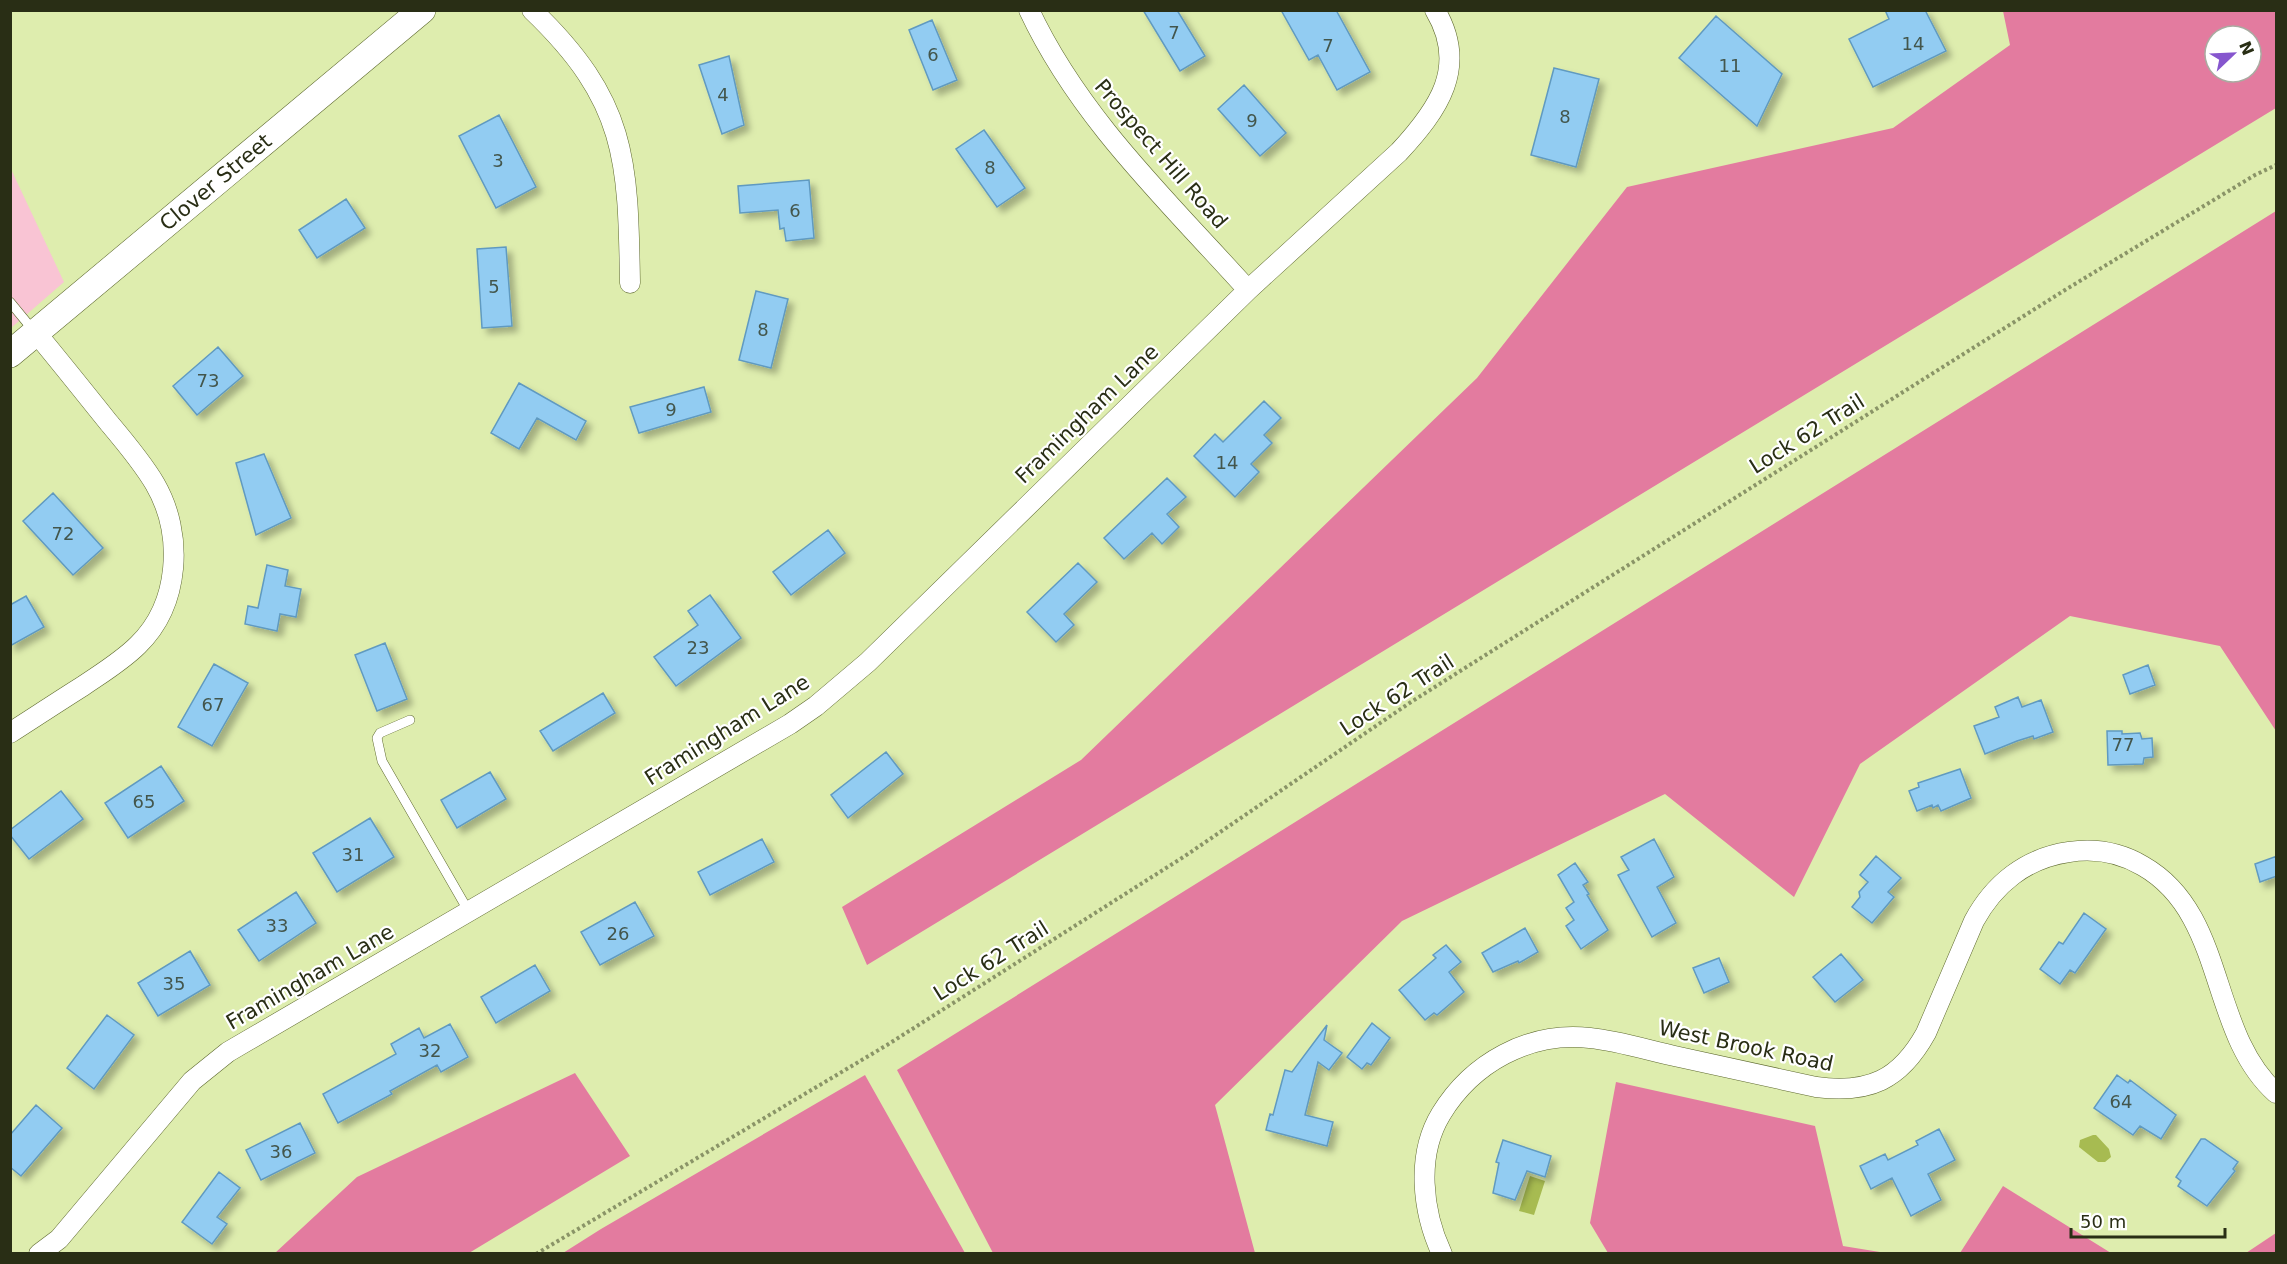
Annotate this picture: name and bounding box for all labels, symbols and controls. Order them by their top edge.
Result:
house number: 7 [1168,22,1180,43]
north arrow [2203,24,2263,84]
house number: 14 [1902,33,1924,54]
house number: 7 [1322,35,1334,56]
text: N [2235,38,2258,58]
house number: 6 [927,44,939,65]
house number: 11 [1719,55,1741,76]
street label: Prospect Hill Road [1090,75,1232,233]
house number: 4 [717,84,729,105]
house number: 8 [1559,106,1571,127]
house number: 9 [1246,110,1258,131]
street label: Clover Street [155,129,276,236]
house number: 3 [492,150,504,171]
house number: 8 [984,157,996,178]
house number: 6 [789,200,801,221]
house number: 5 [488,276,500,297]
house number: 8 [757,319,769,340]
street label: Framingham Lane [1011,340,1163,488]
house number: 73 [197,370,219,391]
street label: Lock 62 Trail [1745,389,1869,479]
house number: 9 [665,399,677,420]
house number: 14 [1216,452,1238,473]
house number: 72 [52,523,74,544]
house number: 23 [687,637,709,658]
street label: Lock 62 Trail [1336,649,1458,741]
street label: Framingham Lane [640,670,814,790]
house number: 67 [202,694,224,715]
house number: 77 [2112,734,2134,755]
house number: 65 [133,791,155,812]
house number: 31 [342,844,364,865]
house number: 33 [266,915,288,936]
street label: Lock 62 Trail [929,916,1053,1006]
street label: Framingham Lane [222,919,398,1035]
house number: 26 [607,923,629,944]
house number: 35 [163,973,185,994]
street label: West Brook Road [1656,1016,1836,1076]
house number: 32 [419,1040,441,1061]
house number: 64 [2110,1091,2132,1112]
house number: 36 [270,1141,292,1162]
scale bar [2071,1201,2226,1239]
text: 50 m [2080,1211,2126,1232]

